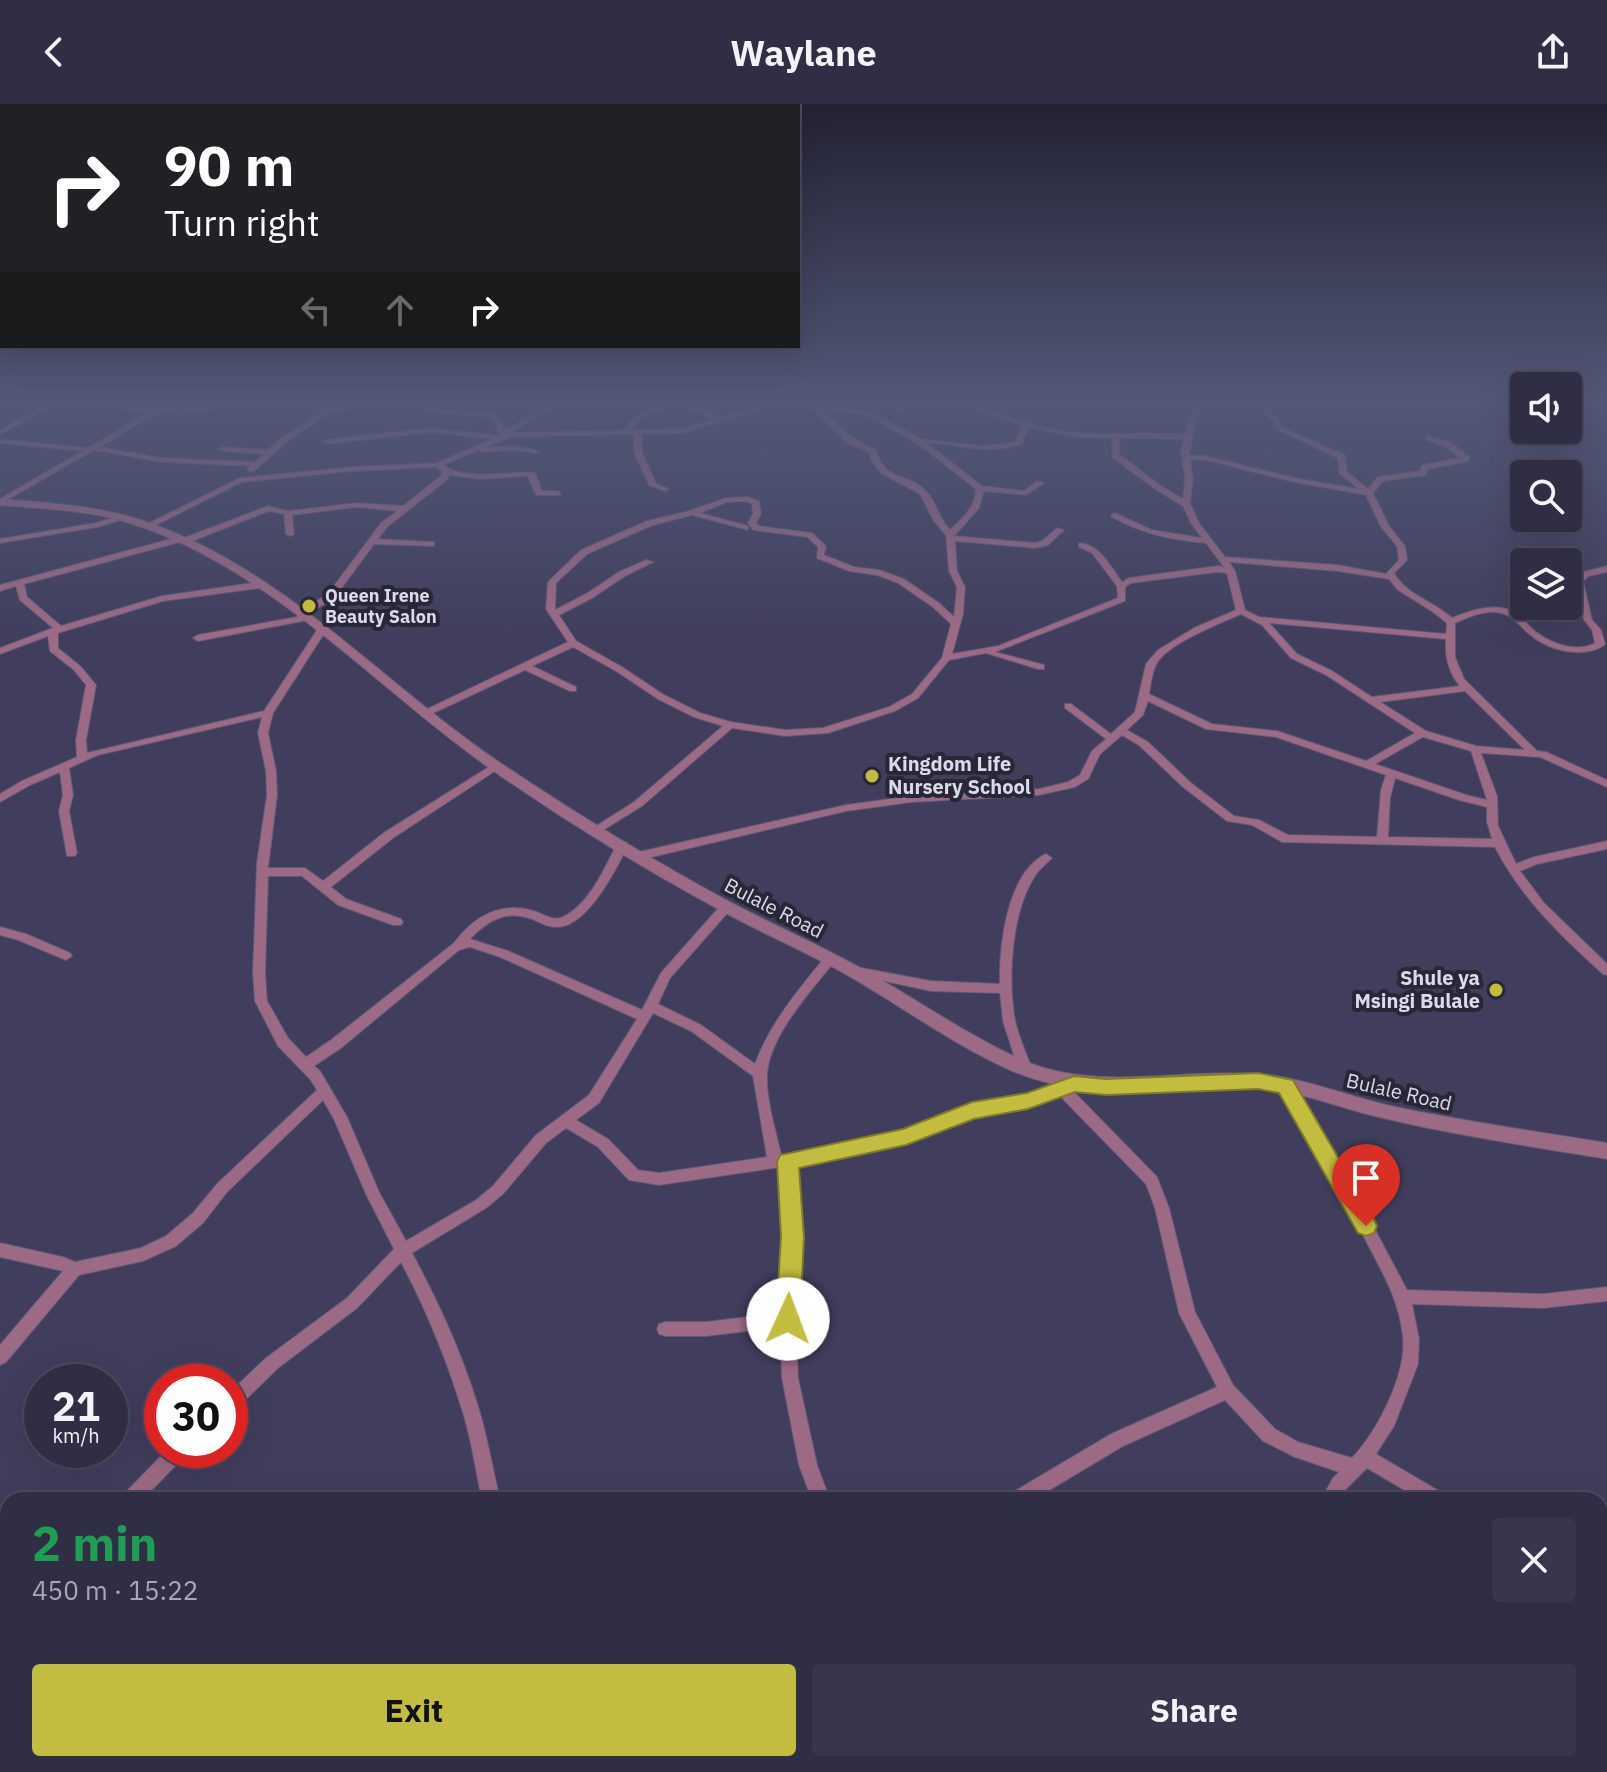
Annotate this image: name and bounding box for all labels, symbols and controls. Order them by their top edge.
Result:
text: Waylane [730,29,877,76]
icon: back [32,30,76,74]
icon: share [1531,30,1575,74]
text: 90 m [164,129,294,201]
icon: right [32,136,136,240]
text: Turn right [164,199,320,246]
icon: left [294,288,338,332]
icon: ahead [378,288,422,332]
icon: right [462,288,506,332]
map controls [1510,372,1582,620]
button: sound [1510,372,1582,444]
button: search [1510,460,1582,532]
button: layers [1510,548,1582,620]
place label: Queen Irene Beauty Salon [325,584,437,628]
marker: Queen Irene Beauty Salon [300,597,318,615]
place label: Kingdom Life Nursery School [888,750,1031,800]
marker: Kingdom Life Nursery School [863,767,881,785]
street label: Bulale Road [720,871,828,944]
place label: Shule ya Msingi Bulale [1354,964,1480,1014]
marker: Shule ya Msingi Bulale [1487,981,1505,999]
street label: Bulale Road [1344,1066,1455,1117]
pin [1332,1144,1400,1226]
icon: arrive [1344,1156,1388,1200]
position arrow [746,1277,830,1361]
speed limit sign: 30 [144,1364,248,1468]
text: 21 [52,1380,100,1432]
text: km/h [52,1422,100,1449]
text: 2 min [32,1512,157,1574]
button: close [1492,1518,1576,1602]
text: 450 m · 15:22 [32,1573,198,1607]
button: Exit [32,1664,796,1756]
button: Share [812,1664,1576,1756]

